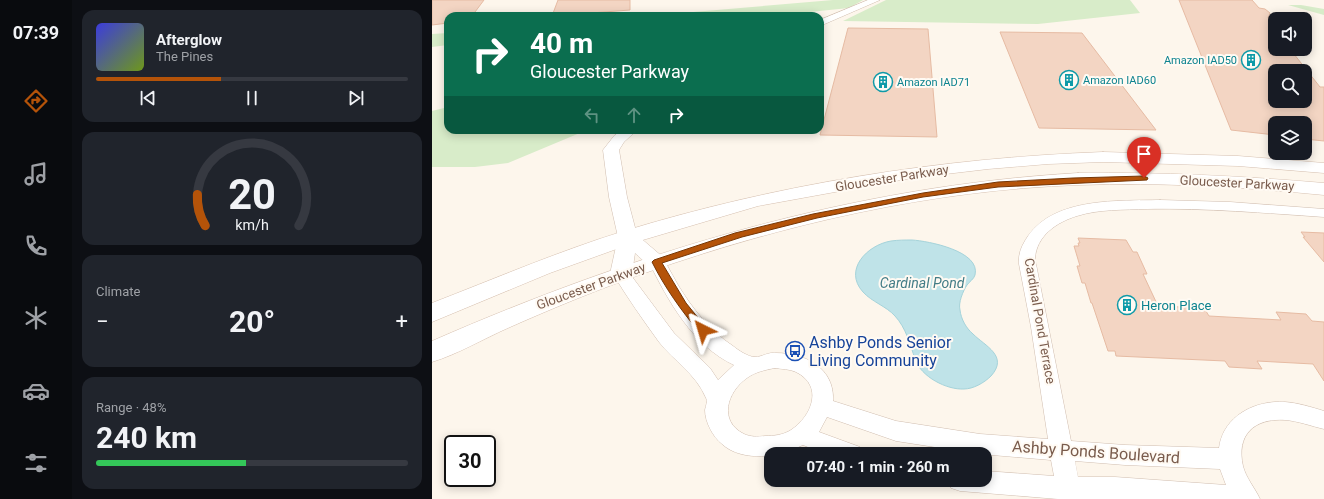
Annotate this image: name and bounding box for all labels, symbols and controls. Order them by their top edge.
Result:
map controls [1268,12,1312,160]
button: sound [1268,12,1312,56]
text: 07:39 [13,22,59,43]
text: 40 m [530,27,593,60]
icon: right [464,28,516,80]
text: Afterglow [156,31,222,49]
text: The Pines [156,49,213,64]
building icon: Amazon IAD50 [1240,49,1262,71]
place label: Amazon IAD50 [1164,54,1237,67]
text: Gloucester Parkway [530,61,689,82]
button: search [1268,64,1312,108]
building icon: Amazon IAD60 [1058,69,1080,91]
building icon: Amazon IAD71 [872,71,894,93]
place label: Amazon IAD60 [1083,74,1156,87]
place label: Amazon IAD71 [897,76,970,89]
icon: directions [22,87,50,115]
icon: previous [137,87,159,109]
icon: pause [241,87,263,109]
icon: next [345,87,367,109]
icon: left [581,104,603,126]
icon: ahead [623,104,645,126]
icon: right [665,104,687,126]
button: layers [1268,116,1312,160]
pin [1127,137,1161,178]
icon: arrive [1133,143,1155,165]
icon: music [22,160,50,188]
street label: Gloucester Parkway [834,162,950,194]
text: 20 [228,170,276,219]
street label: Gloucester Parkway [1179,173,1295,193]
text: km/h [235,217,269,233]
icon: phone [22,232,50,260]
street label: Cardinal Pond Terrace [1022,257,1058,385]
street label: Gloucester Parkway [534,259,648,313]
water label: Cardinal Pond [880,275,965,291]
text: Climate [96,284,140,299]
building icon: Heron Place [1116,294,1138,316]
place label: Heron Place [1141,298,1212,313]
icon: climate [22,304,50,332]
text: 20° [229,304,275,339]
text: − [96,309,109,334]
text: + [396,309,408,334]
position arrow [682,309,724,351]
place label: Ashby Ponds Senior Living Community [809,333,952,370]
bus stop icon: Ashby Ponds Senior Living Community [784,340,806,362]
icon: car [22,377,50,405]
text: Range · 48% [96,400,166,415]
text: 240 km [96,420,197,455]
speed limit sign: 30 [444,435,496,487]
street label: Ashby Ponds Boulevard [1012,437,1180,467]
icon: filters [22,449,50,477]
text: 07:40 · 1 min · 260 m [807,458,949,476]

